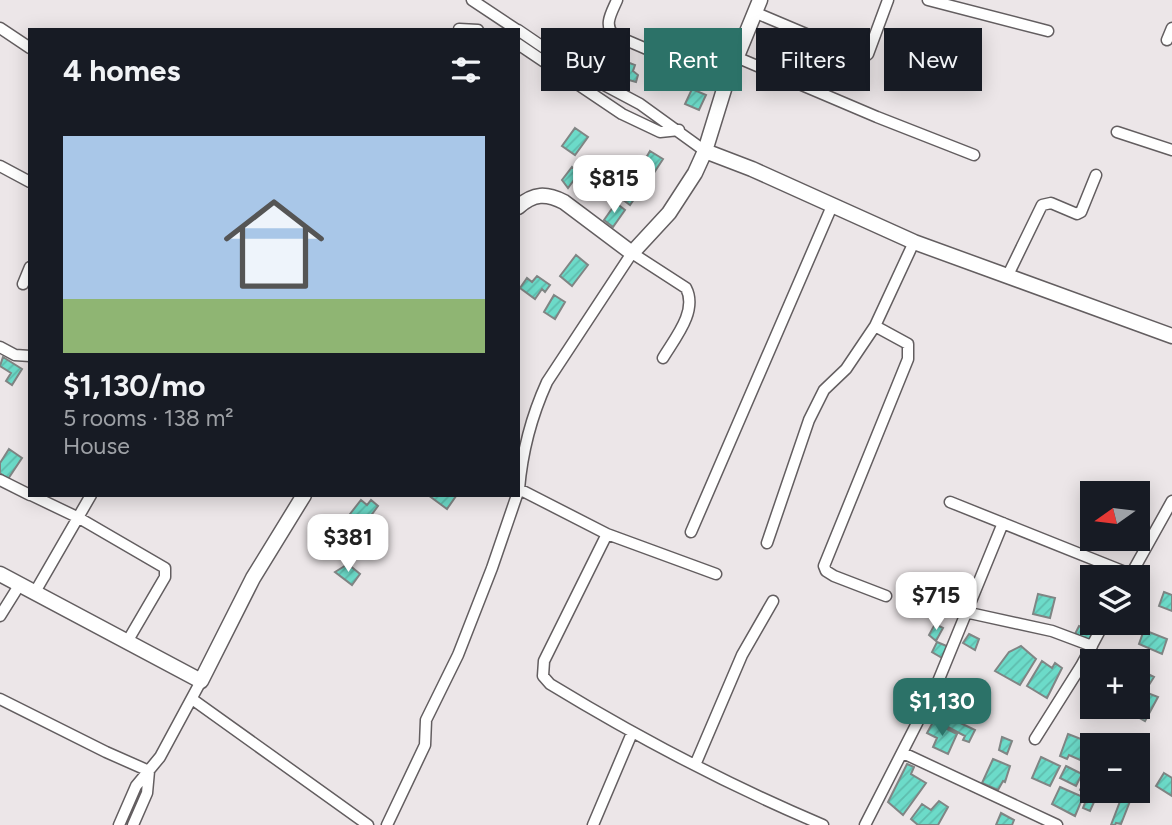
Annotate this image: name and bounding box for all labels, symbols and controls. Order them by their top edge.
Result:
chip: Buy [541,28,630,91]
chip: Rent [644,28,742,91]
chip: Filters [756,28,870,91]
chip: New [884,28,982,91]
icon: filters [447,51,485,89]
text: 4 homes [63,52,180,89]
pin: $815 [573,156,655,215]
text: $815 [589,164,639,192]
icon: home [211,181,337,307]
text: $1,130/mo [63,367,205,404]
text: 5 rooms · 138 m² [63,404,234,432]
text: House [63,432,130,460]
north arrow [1080,481,1150,551]
map controls [1080,481,1150,803]
pin: $381 [307,514,389,574]
text: $381 [323,523,373,551]
button: layers [1080,565,1150,635]
pin: $715 [895,572,977,632]
text: $715 [912,581,960,609]
button: + [1080,649,1150,719]
pin: $1,130 [885,678,999,738]
text: $1,130 [909,687,975,715]
button: − [1080,733,1150,803]

